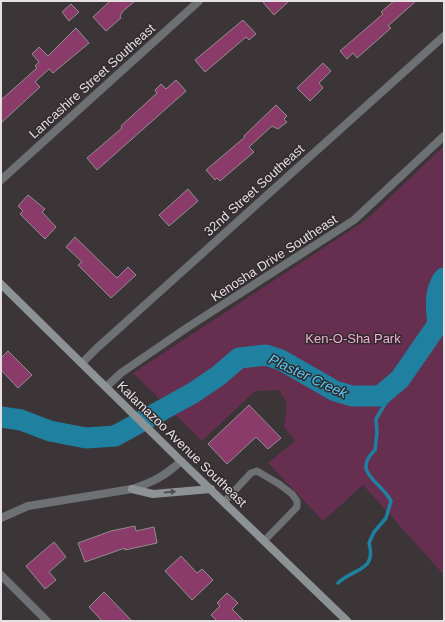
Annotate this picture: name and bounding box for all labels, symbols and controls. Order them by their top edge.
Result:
street label: Lancashire Street Southeast [26,20,158,141]
street label: 32nd Street Southeast [201,141,307,239]
street label: Kenosha Drive Southeast [208,211,340,304]
park label: Ken-O-Sha Park [305,331,401,346]
water label: Plaster Creek [266,351,351,402]
street label: Kalamazoo Avenue Southeast [114,378,250,510]
one-way arrow [164,489,176,496]

